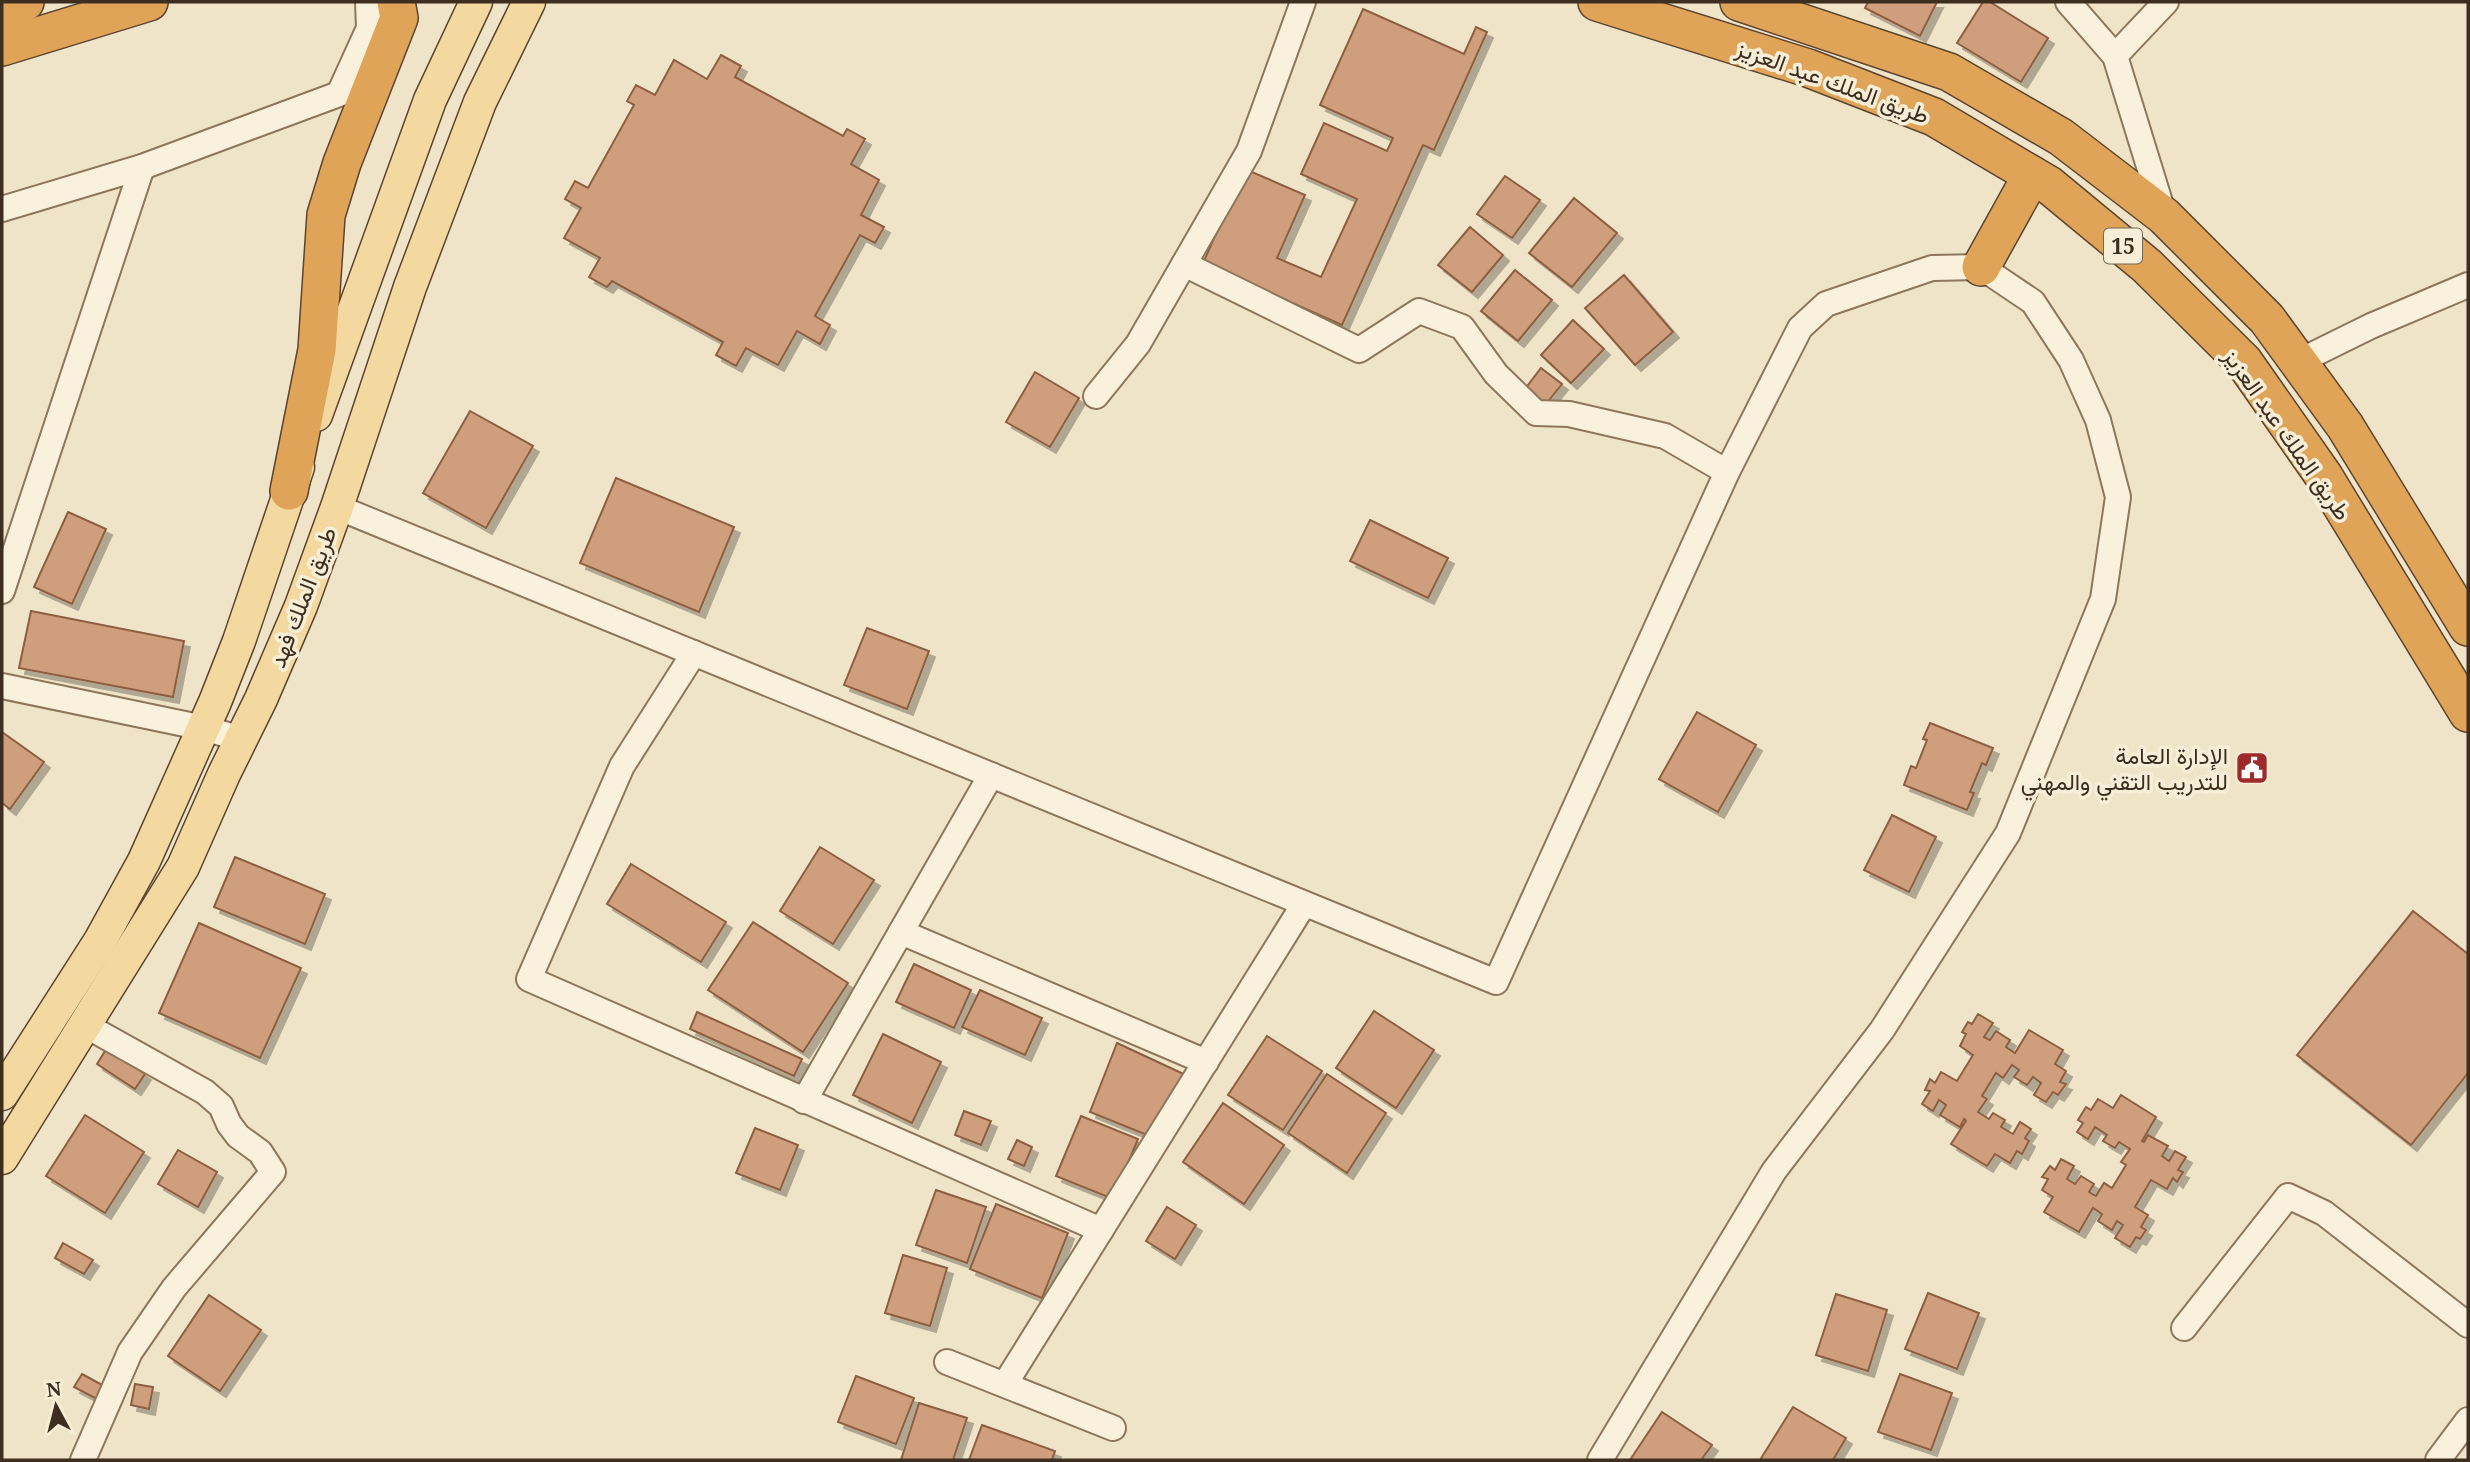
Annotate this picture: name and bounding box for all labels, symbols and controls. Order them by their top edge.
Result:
street label: طريق الملك عبد العزيز [1731,31,1934,131]
road number: 15 [2104,229,2142,264]
street label: طريق الملك عبد العزيز [2216,341,2359,526]
street label: طريق الملك فهد [260,522,344,672]
place label: الإدارة العامة للتدريب التقني والمهني [2021,739,2228,801]
public building icon: الإدارة العامة للتدريب التقني والمهني [2233,749,2271,787]
north arrow [21,1371,91,1441]
text: N [45,1375,63,1403]

